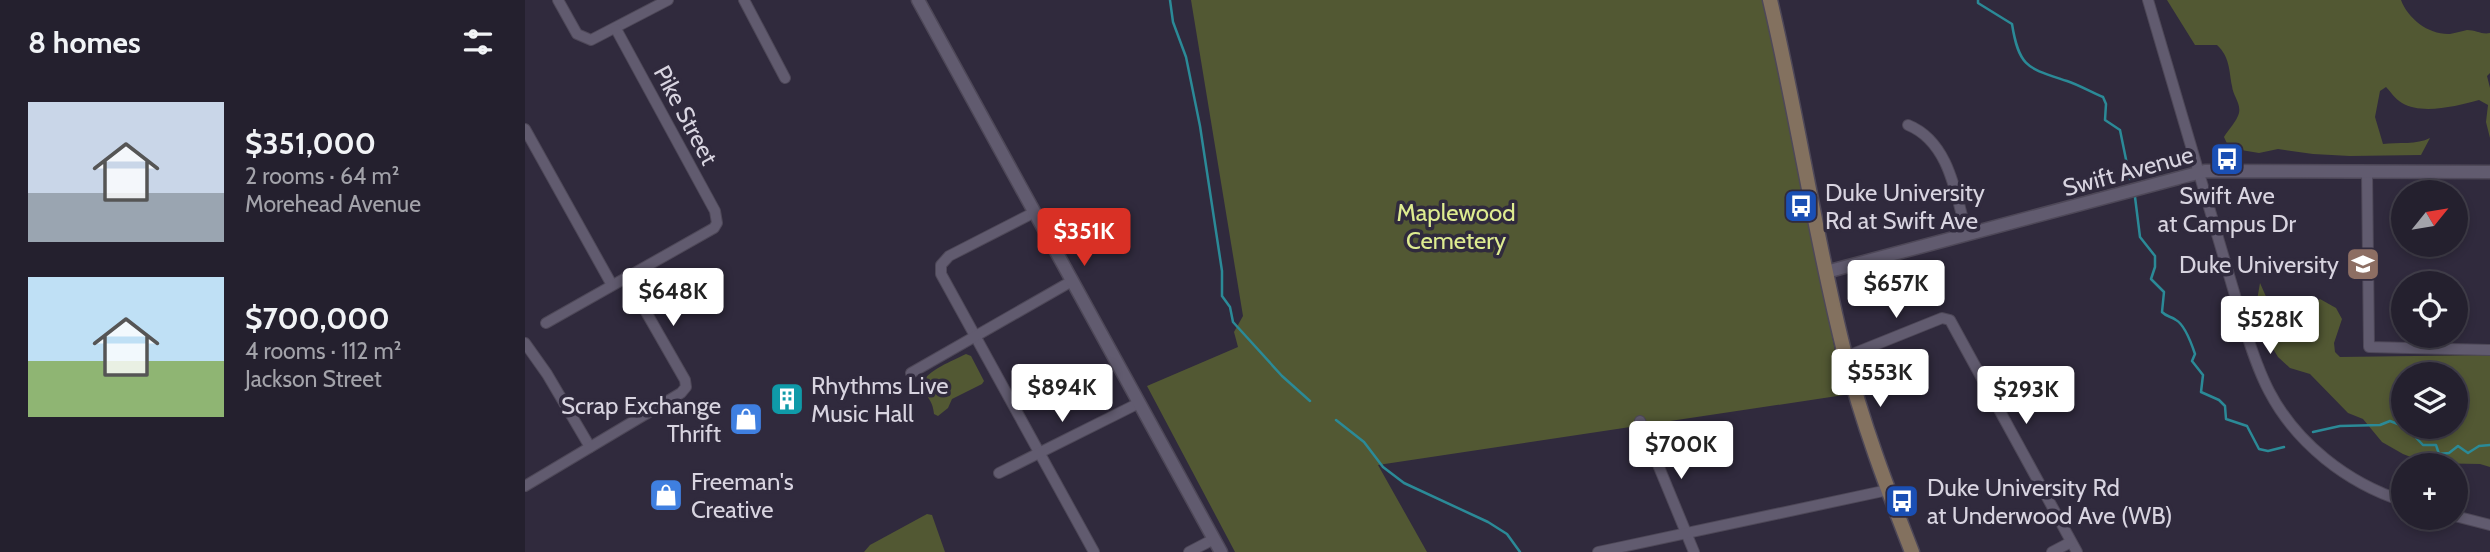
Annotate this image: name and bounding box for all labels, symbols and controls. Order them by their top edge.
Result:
icon: filters [459,23,497,61]
text: 8 homes [28,24,141,61]
street label: Pike Street [648,60,724,170]
text: $351,000 [245,125,376,162]
icon: home [84,130,168,214]
street label: Swift Avenue [2060,140,2196,202]
bus stop icon: Swift Ave at Campus Dr [2208,140,2246,178]
text: 2 rooms · 64 m² [245,162,399,190]
place label: Duke University Rd at Swift Ave [1825,178,1985,235]
north arrow [2391,180,2467,257]
map controls [2391,180,2468,530]
place label: Swift Ave at Campus Dr [2158,181,2297,238]
bus stop icon: Duke University Rd at Swift Ave [1782,187,1820,225]
text: Morehead Avenue [245,190,421,218]
park label: Maplewood Cemetery [1396,198,1516,255]
pin: $351K [1035,208,1133,268]
text: $351K [1054,217,1115,245]
school or university icon: Duke University [2344,245,2382,283]
place label: Duke University [2179,250,2339,279]
pin: $657K [1847,260,1945,320]
pin: $648K [624,268,722,328]
text: $657K [1864,269,1928,297]
button: locate [2391,271,2468,348]
text: $648K [639,277,707,305]
pin: $528K [2221,296,2319,356]
text: $700,000 [245,300,390,337]
icon: home [84,305,168,389]
text: $528K [2237,305,2303,333]
text: 4 rooms · 112 m² [245,337,401,365]
pin: $553K [1831,350,1929,409]
text: $553K [1848,358,1912,386]
button: layers [2391,362,2468,439]
pin: $894K [1013,364,1111,424]
text: Jackson Street [245,365,382,393]
pin: $293K [1977,366,2075,426]
place label: Rhythms Live Music Hall [811,371,949,428]
text: $894K [1028,373,1096,401]
text: $293K [1993,375,2059,403]
building icon: Rhythms Live Music Hall [768,380,806,418]
place label: Scrap Exchange Thrift [561,391,721,448]
shop icon: Scrap Exchange Thrift [727,400,765,438]
pin: $700K [1632,421,1730,481]
text: $700K [1645,430,1717,458]
button: + [2391,453,2468,530]
place label: Freeman's Creative [691,467,794,524]
place label: Duke University Rd at Underwood Ave (WB) [1927,473,2172,530]
shop icon: Freeman's Creative [647,476,685,514]
bus stop icon: Duke University Rd at Underwood Ave (WB) [1883,482,1921,520]

